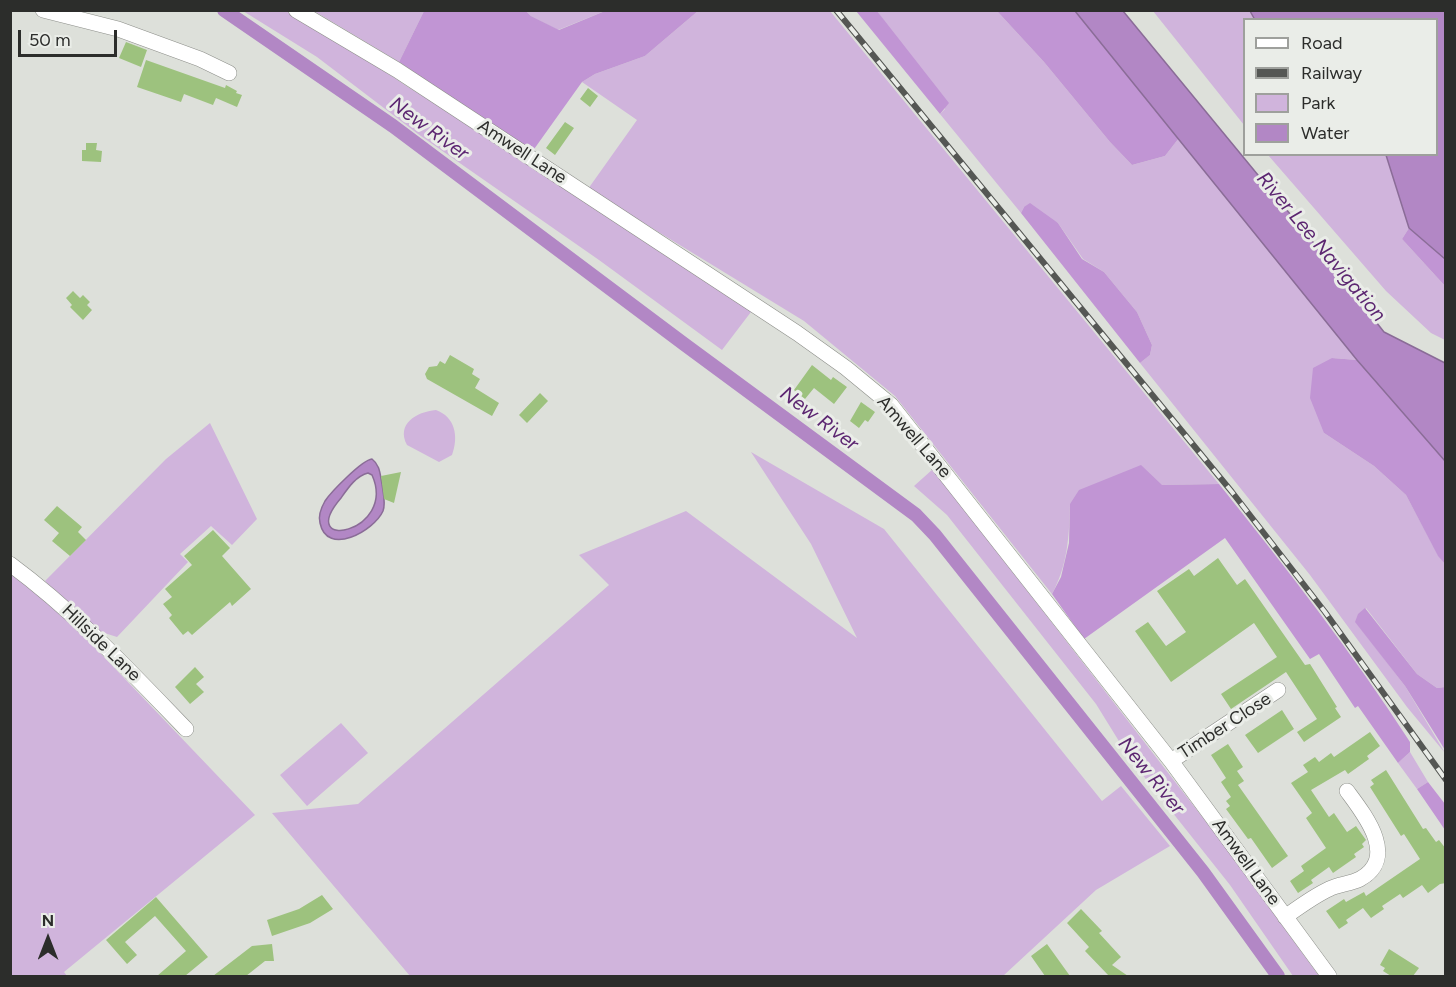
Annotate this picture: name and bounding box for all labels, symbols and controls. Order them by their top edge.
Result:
scale bar [21,18,120,56]
legend [1243,18,1438,156]
text: 50 m [29,29,71,51]
text: Road [1301,32,1342,54]
text: Railway [1301,62,1362,84]
water label: New River [385,92,473,166]
text: Park [1301,92,1335,114]
street label: Amwell Lane [473,115,571,189]
text: Water [1301,122,1349,144]
water label: River Lee Navigation [1251,167,1391,327]
water label: New River [775,382,863,456]
street label: Amwell Lane [872,391,956,483]
street label: Hillside Lane [57,600,145,686]
street label: Timber Close [1175,688,1275,764]
water label: New River [1113,733,1189,819]
street label: Amwell Lane [1207,814,1285,910]
north arrow [18,909,78,969]
text: N [42,911,54,930]

